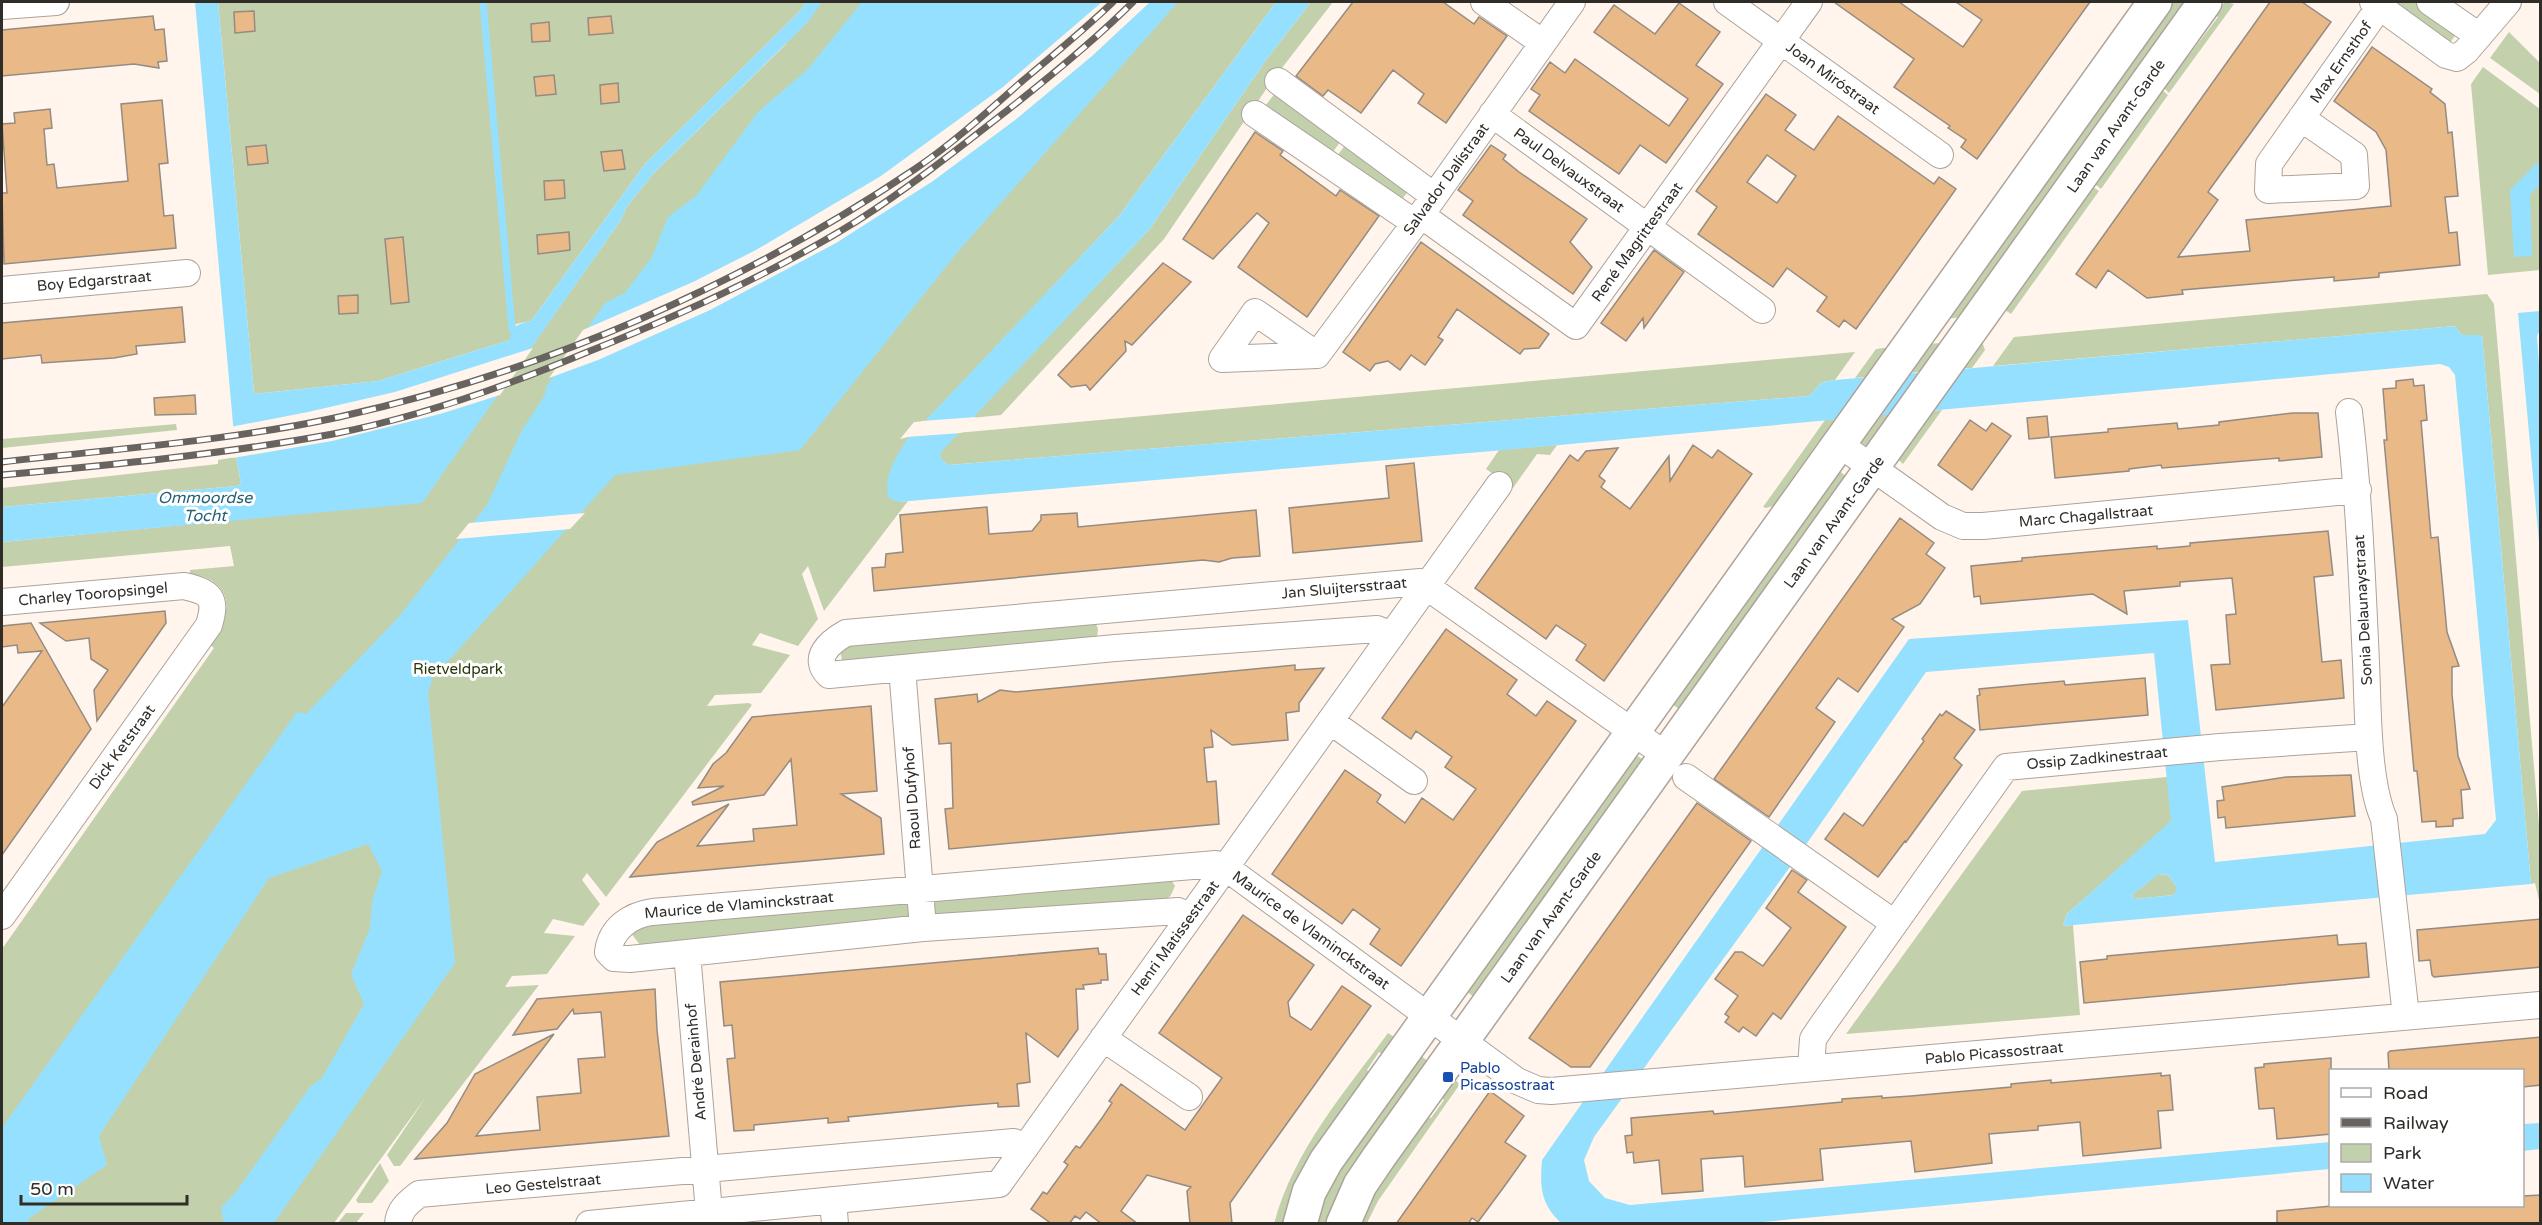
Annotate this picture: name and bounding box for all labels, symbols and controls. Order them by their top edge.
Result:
street label: Max Ernsthof [2306,17,2376,107]
street label: Joan Miróstraat [1783,38,1884,118]
street label: Laan van Avant-Garde [2063,56,2169,196]
street label: Salvador Dalístraat [1399,119,1493,238]
street label: Paul Delvauxstraat [1510,124,1628,216]
street label: René Magrittestraat [1588,178,1687,305]
street label: Boy Edgarstraat [36,267,152,295]
street label: Laan van Avant-Garde [1780,452,1888,592]
water label: Ommoordse Tocht [158,488,253,526]
street label: Marc Chagallstraat [2018,501,2154,531]
street label: Sonia Delaunaystraat [2350,534,2376,686]
street label: Jan Sluijtersstraat [1280,574,1408,602]
street label: Charley Tooropsingel [17,578,169,610]
park label: Rietveldpark [413,660,503,678]
street label: Dick Ketstraat [85,701,159,793]
street label: Ossip Zadkinestraat [2026,743,2169,773]
street label: Raoul Dufyhof [899,746,925,850]
street label: Laan van Avant-Garde [1497,847,1605,987]
street label: Maurice de Vlaminckstraat [1229,867,1393,993]
street label: Henri Matissestraat [1127,877,1223,999]
street label: Maurice de Vlaminckstraat [644,888,835,922]
street label: André Derainhof [682,1002,710,1122]
street label: Pablo Picassostraat [1924,1038,2064,1068]
place label: Pablo Picassostraat [1460,1059,1555,1094]
legend [2329,1069,2524,1207]
marker: Pablo Picassostraat [1441,1070,1455,1084]
text: Road [2383,1082,2428,1104]
text: Railway [2383,1112,2449,1134]
text: Park [2383,1142,2422,1164]
scale bar [21,1168,188,1206]
street label: Leo Gestelstraat [484,1170,602,1198]
text: Water [2383,1172,2434,1194]
text: 50 m [30,1178,74,1200]

